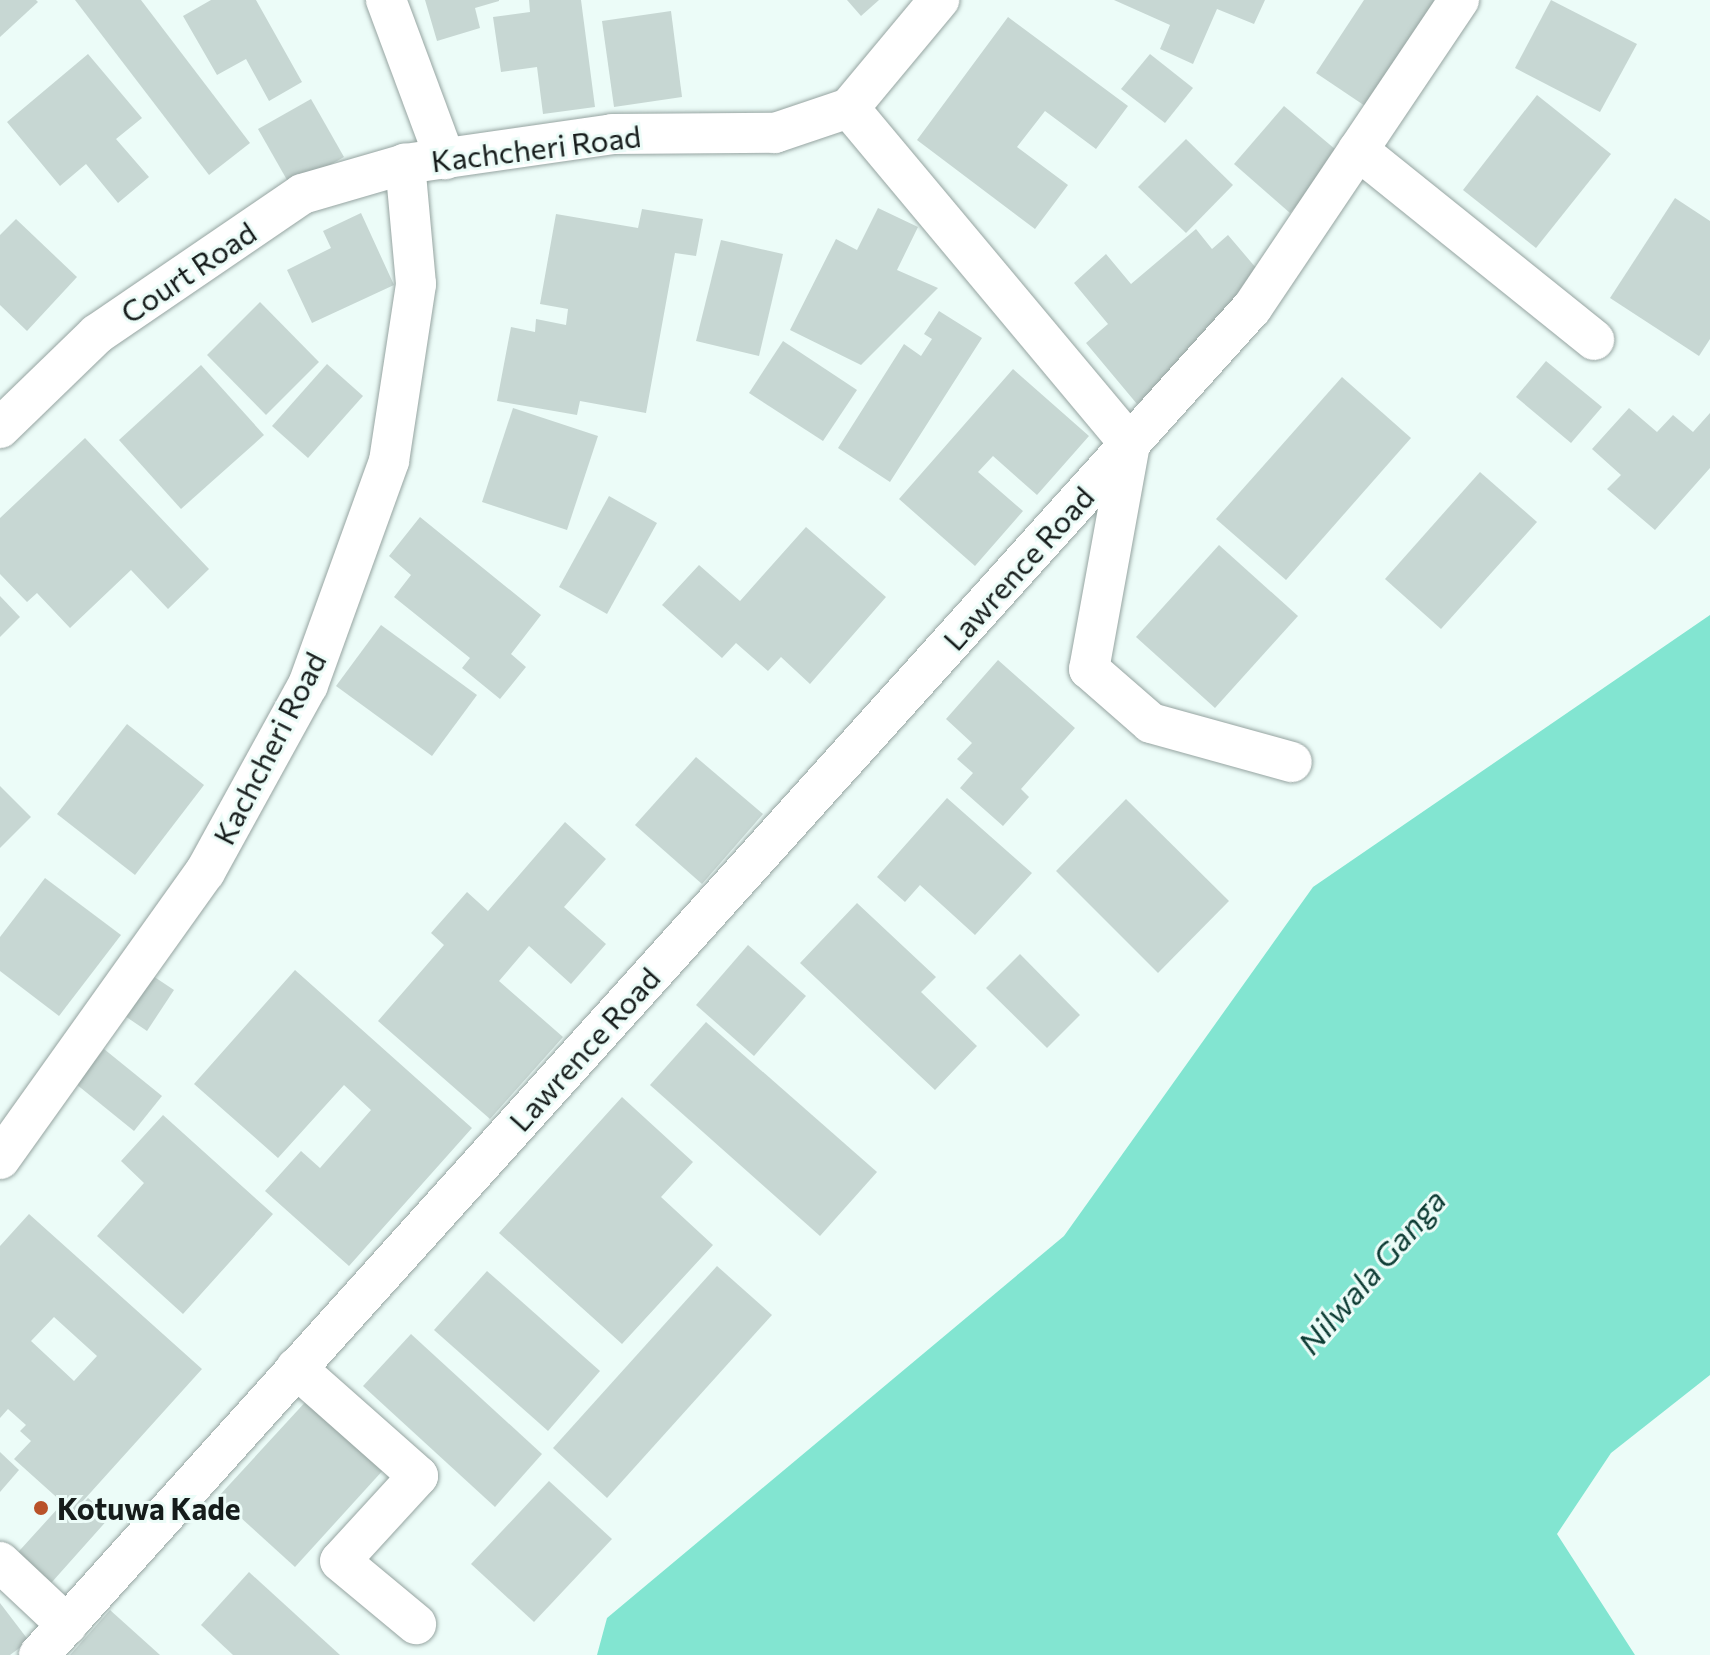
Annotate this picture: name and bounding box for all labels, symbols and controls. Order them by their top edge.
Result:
street label: Kachcheri Road [429,117,643,179]
street label: Court Road [114,214,262,330]
street label: Lawrence Road [935,479,1101,657]
street label: Kachcheri Road [205,646,333,850]
street label: Lawrence Road [501,960,667,1138]
water label: Nilwala Ganga [1289,1181,1453,1361]
place label: Kotuwa Kade [57,1490,241,1526]
marker: Kotuwa Kade [32,1499,50,1517]

